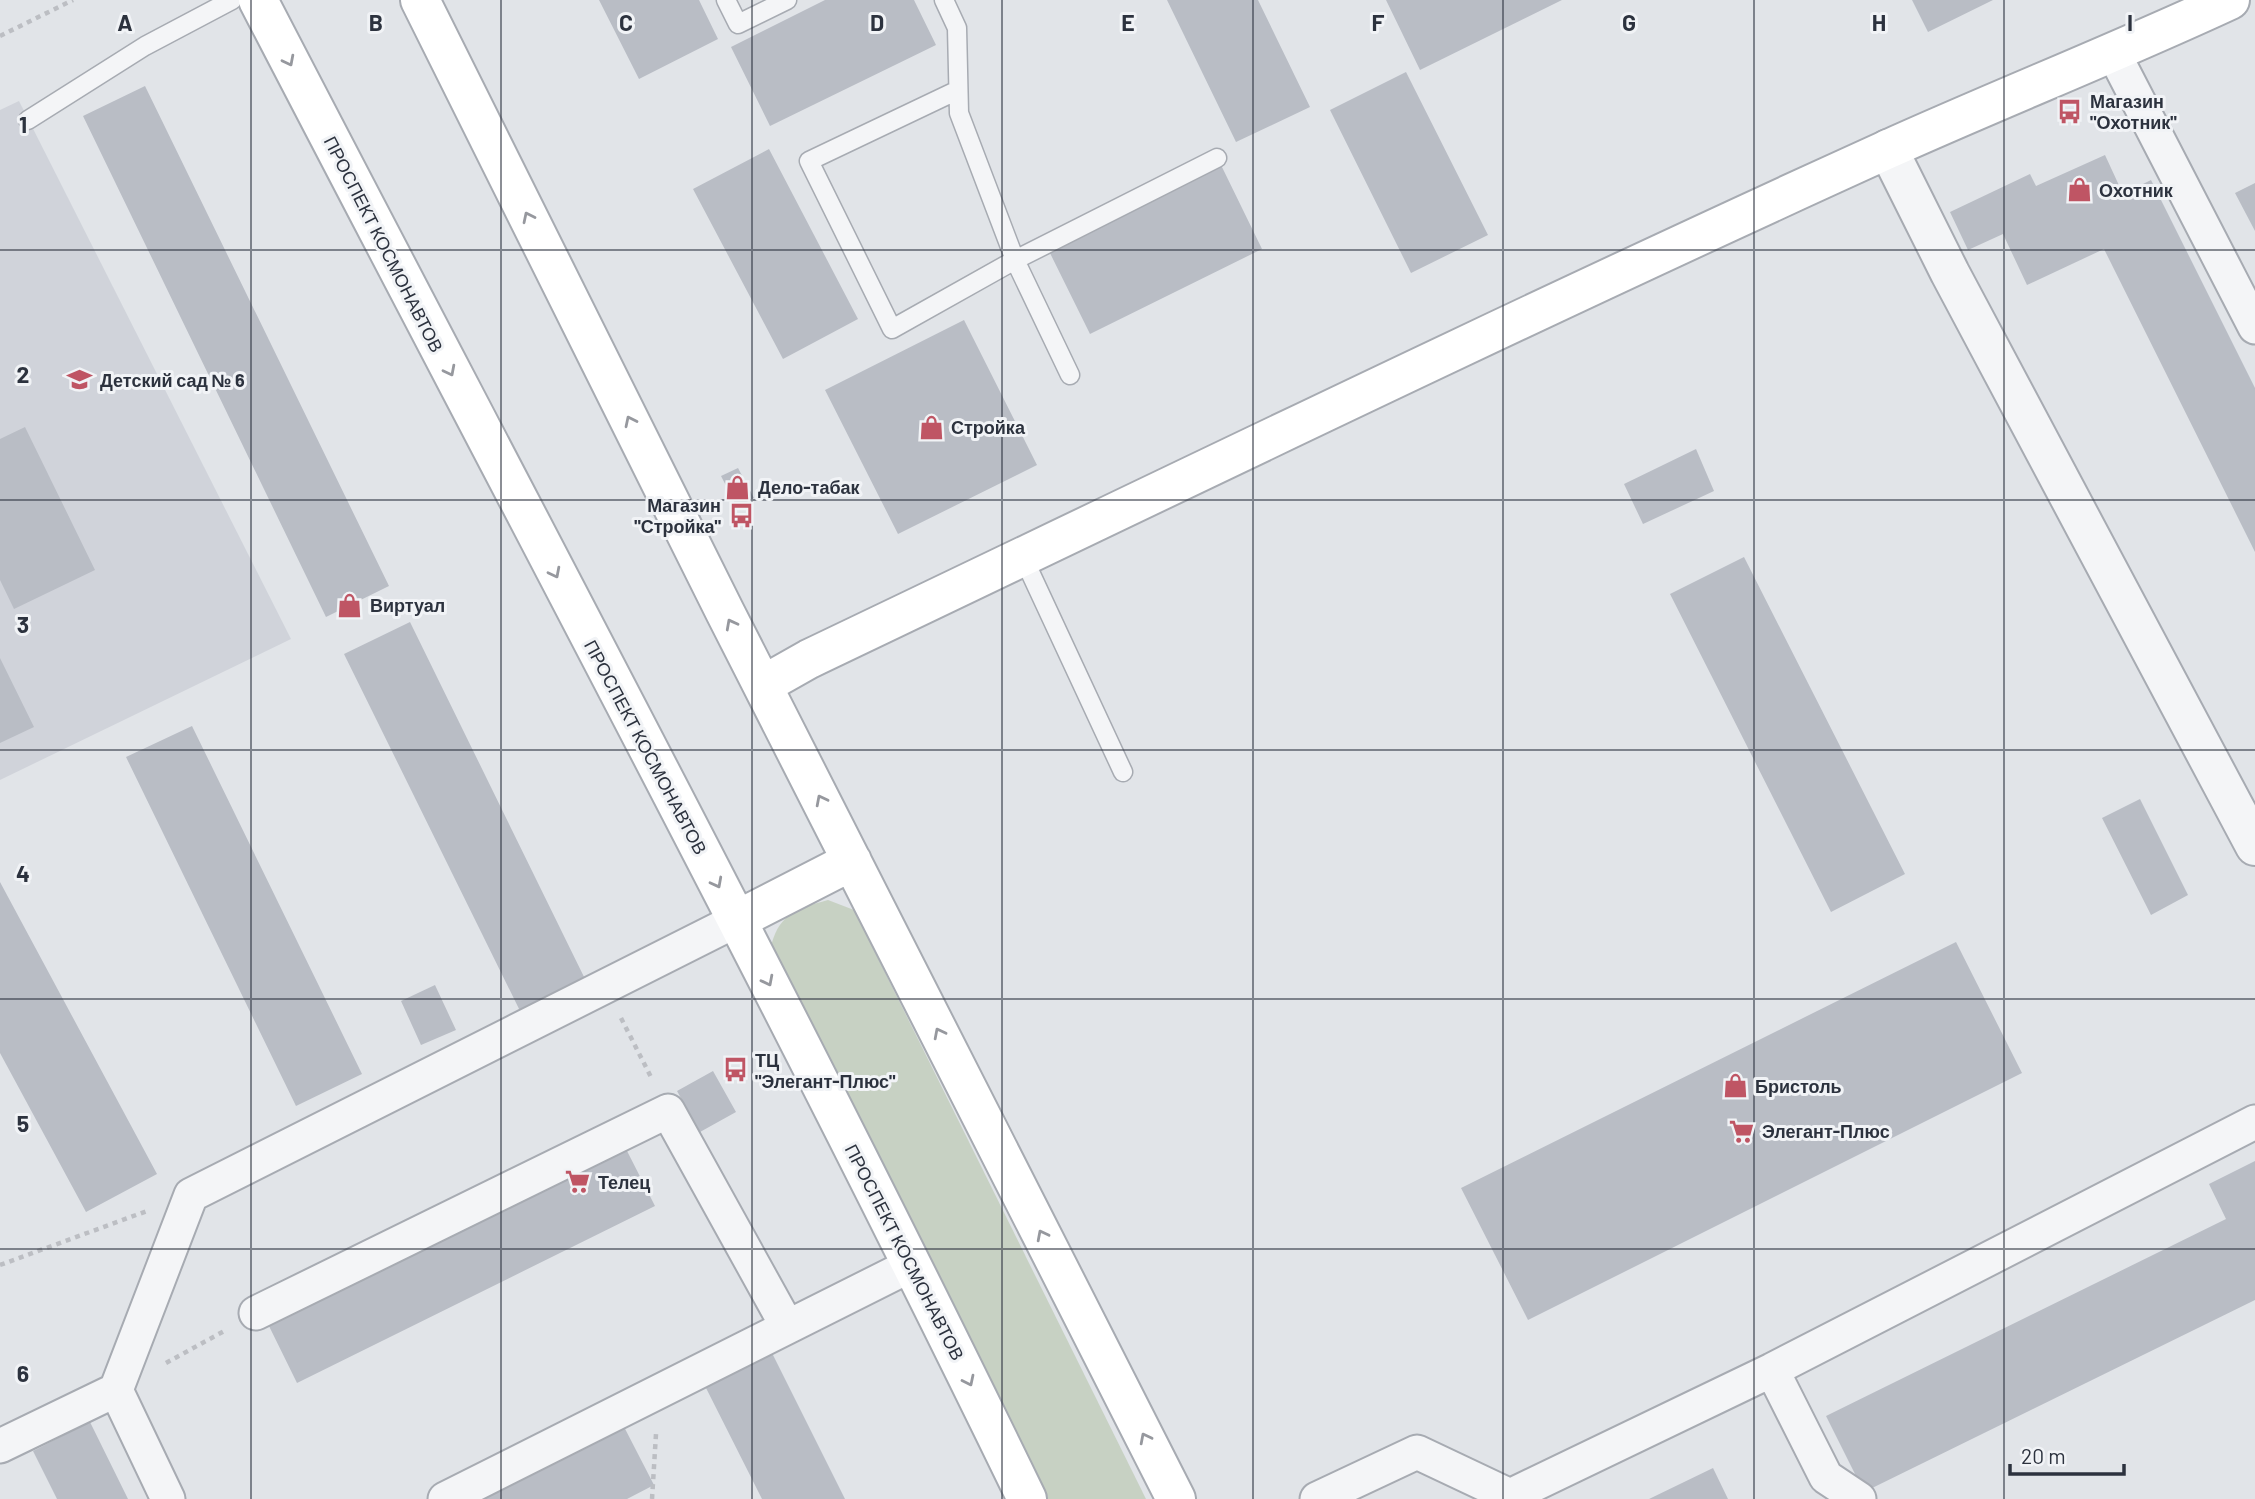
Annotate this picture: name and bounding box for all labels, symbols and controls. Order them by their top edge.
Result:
text: A [117,8,133,36]
text: B [369,8,383,36]
text: C [619,8,633,36]
text: D [870,8,884,36]
text: E [1121,8,1135,36]
text: F [1372,8,1385,36]
text: G [1622,8,1636,36]
text: H [1872,8,1886,36]
text: I [2127,8,2133,36]
one-way arrow [281,53,294,66]
place label: Магазин "Охотник" [2090,90,2177,133]
bus stop icon: Магазин "Охотник" [2056,97,2084,125]
text: 1 [19,110,27,138]
street label: ПРОСПЕКТ КОСМОНАВТОВ [320,132,448,356]
shop icon: Охотник [2065,176,2093,204]
place label: Охотник [2099,179,2174,201]
one-way arrow [523,212,537,224]
text: 2 [17,360,29,388]
one-way arrow [442,364,455,376]
school or university icon: Детский сад № 6 [66,366,94,394]
place label: Детский сад № 6 [100,369,245,391]
shop icon: Стройка [917,413,945,441]
one-way arrow [624,416,638,428]
place label: Стройка [951,416,1026,438]
shop icon: Дело-табак [724,473,752,501]
place label: Дело-табак [758,476,861,498]
place label: Магазин "Стройка" [634,494,722,537]
bus stop icon: Магазин "Стройка" [727,501,755,529]
one-way arrow [546,566,560,578]
shop icon: Виртуал [336,591,364,619]
place label: Виртуал [370,594,445,616]
text: 3 [17,610,29,638]
one-way arrow [726,619,739,631]
street label: ПРОСПЕКТ КОСМОНАВТОВ [580,636,712,858]
one-way arrow [816,795,830,807]
text: 4 [16,859,30,887]
one-way arrow [709,876,723,888]
one-way arrow [760,974,774,986]
one-way arrow [934,1028,947,1040]
place label: ТЦ "Элегант-Плюс" [755,1049,896,1092]
bus stop icon: ТЦ "Элегант-Плюс" [721,1056,749,1084]
shop icon: Бристоль [1721,1072,1749,1100]
place label: Бристоль [1755,1075,1842,1097]
text: 5 [17,1109,29,1137]
supermarket icon: Элегант-Плюс [1728,1117,1756,1145]
place label: Элегант-Плюс [1762,1120,1890,1142]
street label: ПРОСПЕКТ КОСМОНАВТОВ [841,1140,969,1364]
supermarket icon: Телец [564,1168,592,1196]
place label: Телец [598,1171,650,1193]
one-way arrow [1037,1230,1051,1242]
text: 6 [17,1359,29,1387]
one-way arrow [961,1374,975,1386]
scale bar [2010,1432,2124,1476]
one-way arrow [1140,1433,1154,1445]
text: 20 m [2021,1443,2066,1468]

